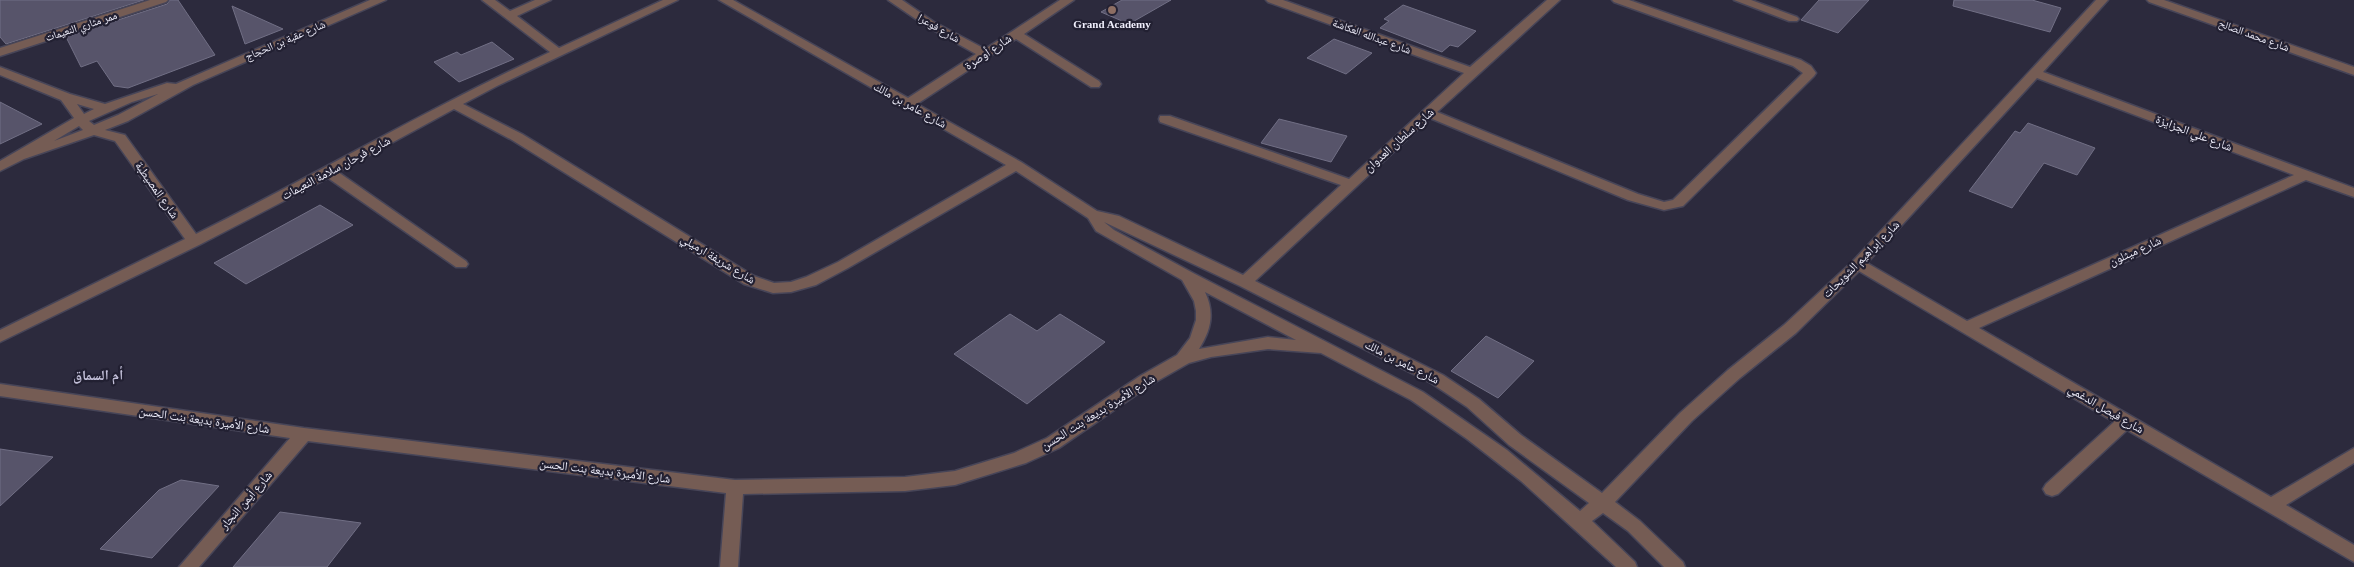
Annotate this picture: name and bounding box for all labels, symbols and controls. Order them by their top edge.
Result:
marker: Grand Academy [1106,4,1118,16]
street label: ممر مثاري النعيمات [44,9,119,46]
street label: شارع فوعرا [916,11,962,46]
street label: شارع عبدالله العكاشة [1331,16,1413,57]
street label: شارع محمد الصالح [2217,17,2291,54]
street label: شارع عقبة بن الحجاج [243,18,327,63]
place label: Grand Academy [1073,18,1151,30]
street label: شارع أوصرة [962,31,1015,74]
street label: شارع عامر بن مالك [871,79,949,132]
street label: شارع سلطان العدوان [1361,105,1437,176]
street label: شارع علي الجزايزة [2153,112,2234,157]
street label: شارع فرحان سلامة النعيمات [279,133,393,203]
street label: شارع المصيطبة [131,159,182,222]
street label: شارع إبراهيم الشويحات [1820,218,1903,301]
street label: شارع شريفة ارميلي [677,231,758,289]
street label: شارع ميثلون [2107,233,2164,270]
street label: شارع عامر بن مالك [1362,337,1442,388]
district label: أم السماق [73,366,123,385]
street label: شارع الأميرة بديعة بنت الحسن [1038,371,1158,454]
street label: شارع فيصل الدغمي [2064,382,2146,439]
street label: شارع الأميرة بديعة بنت الحسن [138,404,270,437]
street label: شارع الأميرة بديعة بنت الحسن [539,456,671,487]
street label: شارع أيمن النجار [216,468,276,533]

